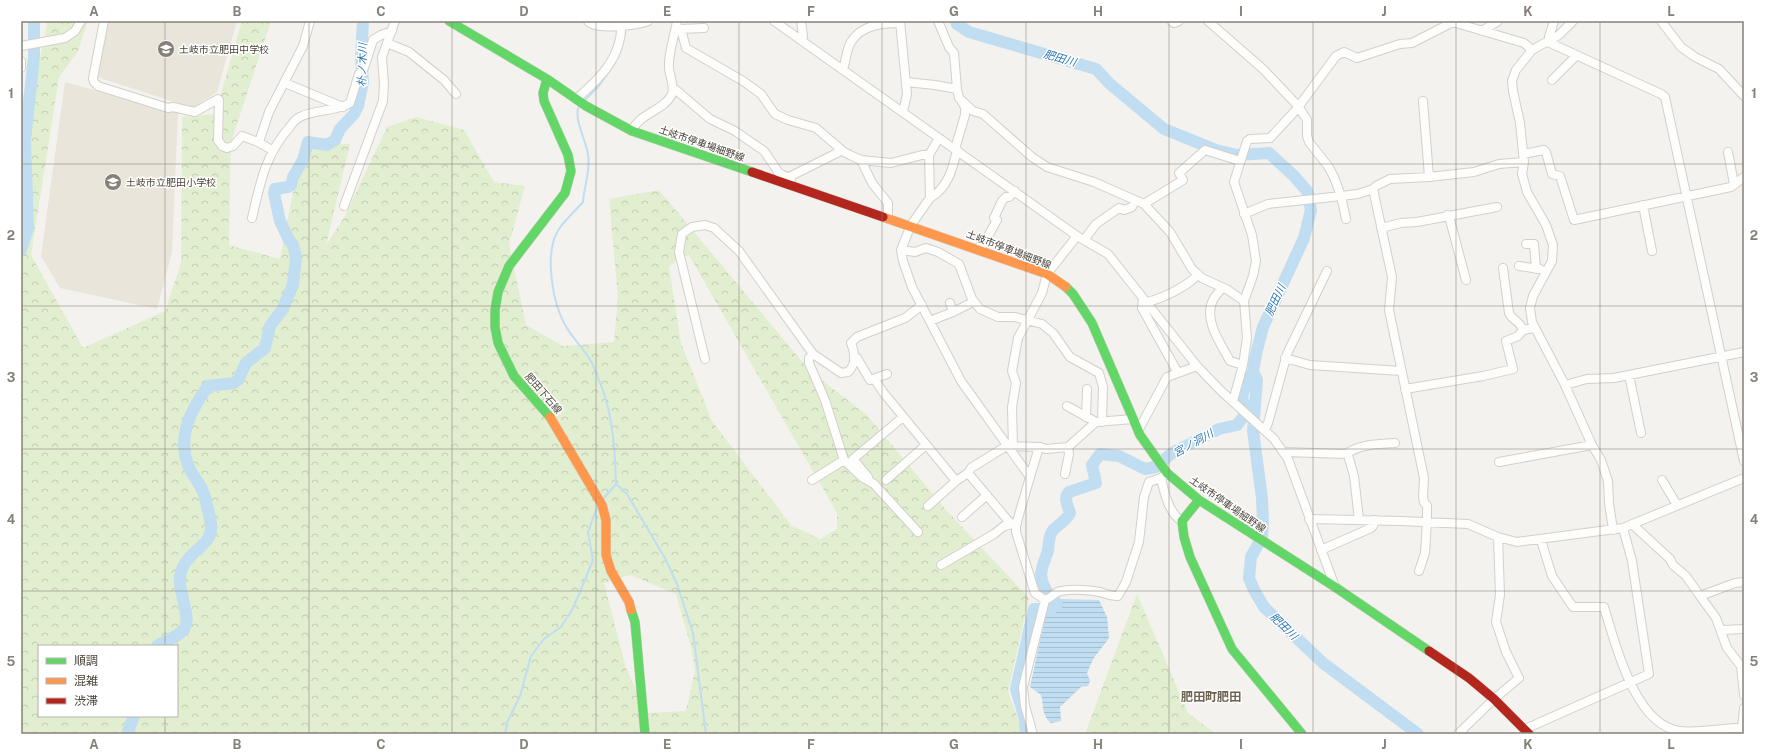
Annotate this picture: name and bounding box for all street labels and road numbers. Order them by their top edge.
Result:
street label: 土岐市停車場細野線 [657,123,747,163]
street label: 土岐市停車場細野線 [965,227,1053,271]
street label: 肥田下石線 [523,370,565,416]
street label: 土岐市停車場細野線 [1188,473,1268,535]

